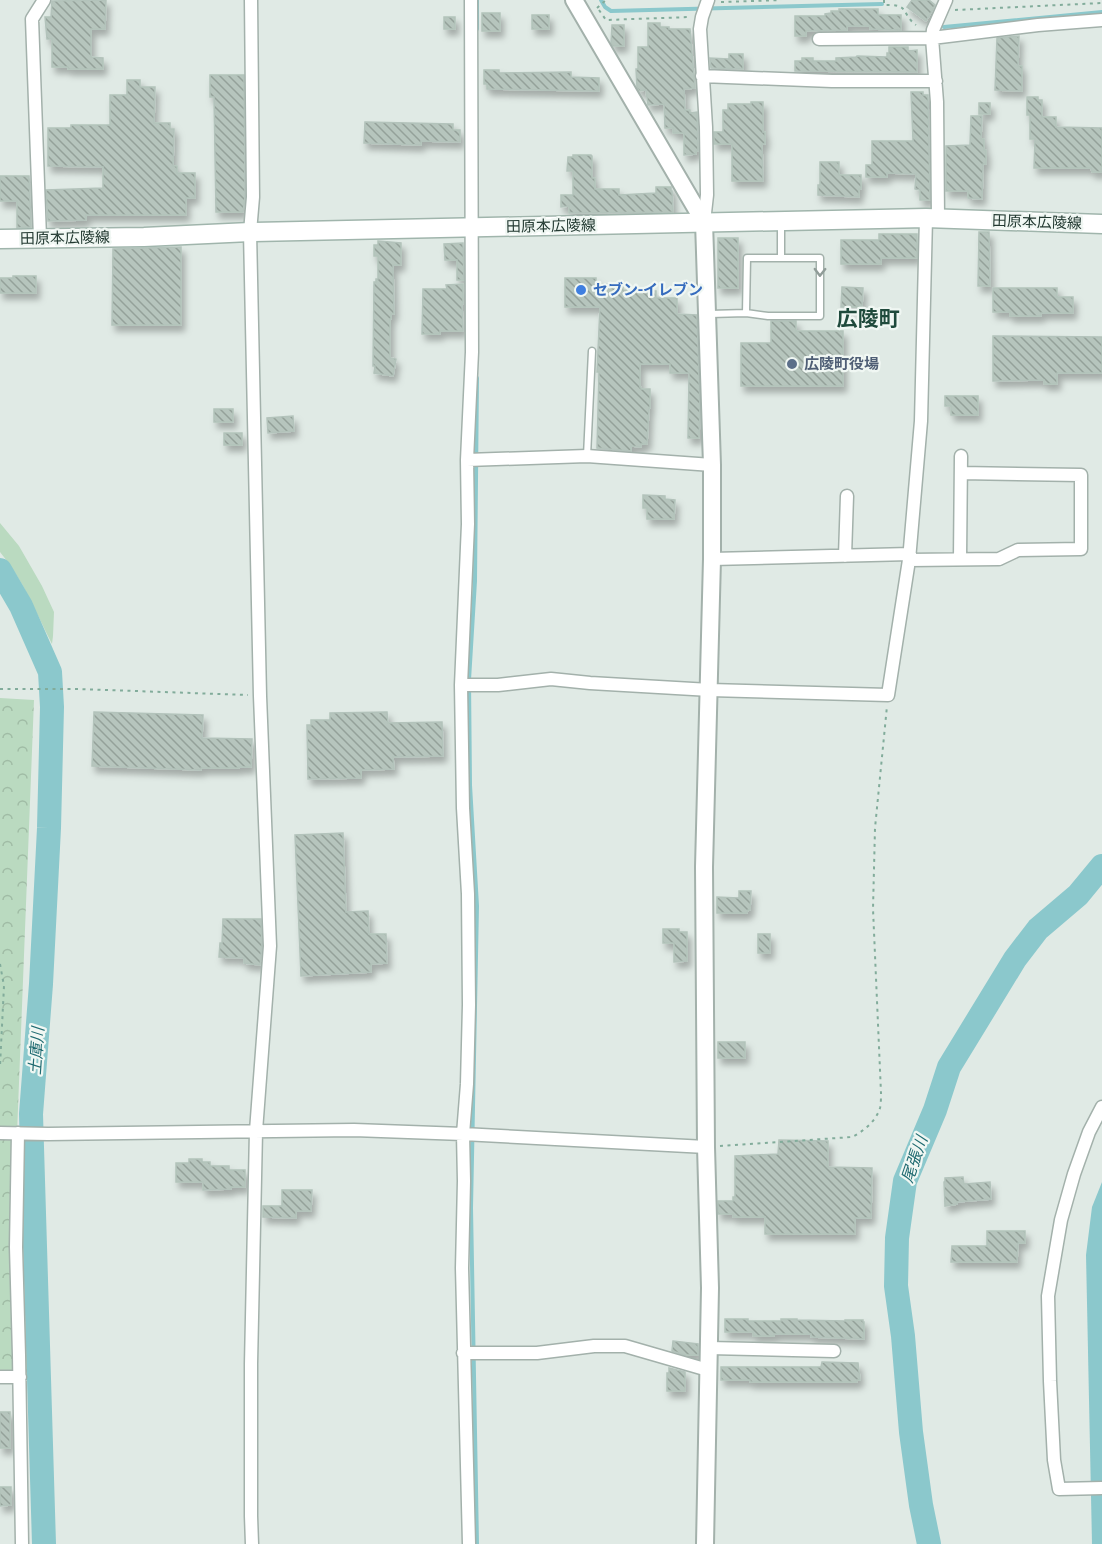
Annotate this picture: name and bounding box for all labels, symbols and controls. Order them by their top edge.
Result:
street label: 田原本広陵線 [992,211,1082,232]
street label: 田原本広陵線 [506,216,596,235]
street label: 田原本広陵線 [20,228,110,247]
one-way arrow [814,268,826,277]
place label: セブン-イレブン [593,281,703,298]
marker: セブン-イレブン [574,283,588,297]
district label: 広陵町 [837,306,900,330]
place label: 広陵町役場 [804,355,879,372]
marker: 広陵町役場 [785,357,799,371]
water label: 土庫川 [25,1024,47,1076]
water label: 尾張川 [898,1131,931,1185]

